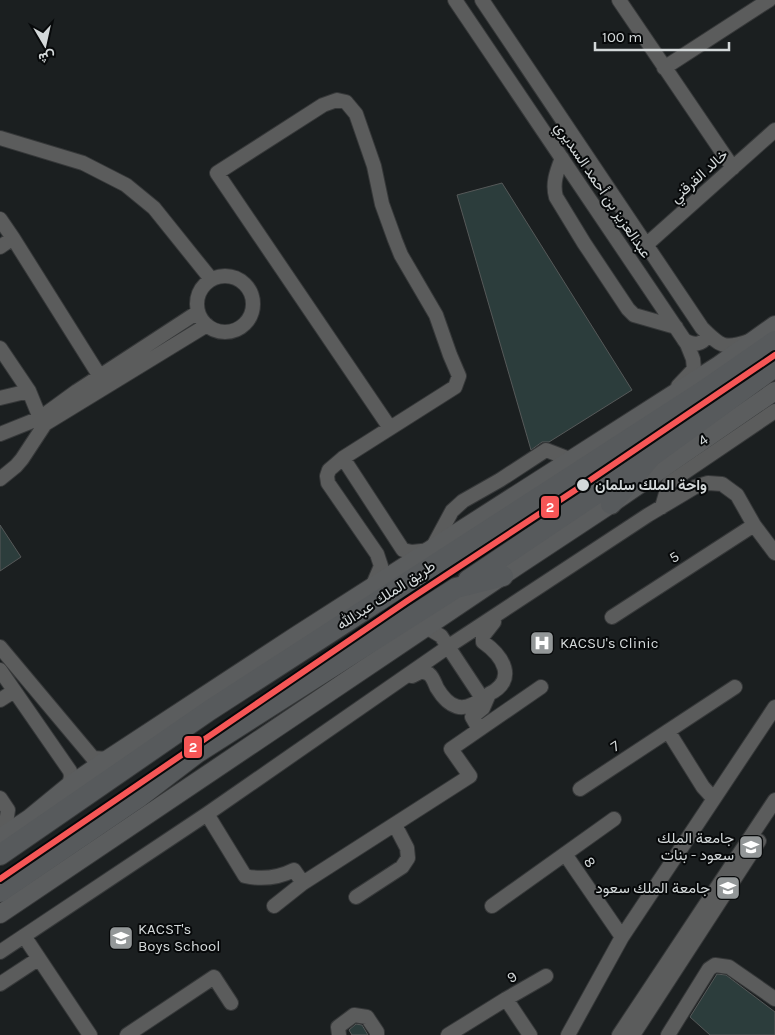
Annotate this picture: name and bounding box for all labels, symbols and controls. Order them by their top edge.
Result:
north arrow [20,20,70,70]
scale bar [595,20,729,52]
text: 100 m [602,28,642,46]
text: ش [37,48,57,67]
street label: عبدالعزيز بن أحمد السديري [547,119,655,264]
street label: خالد القرقني [666,145,734,210]
street label: 4 [694,430,712,450]
place label: واحة الملك سلمان [595,476,707,494]
marker: واحة الملك سلمان [575,477,591,493]
line badge: 2 [540,495,560,519]
text: 2 [546,499,554,516]
street label: 5 [666,547,682,567]
street label: طريق الملك عبدالله [333,556,439,634]
hospital icon: KACSU's Clinic [529,630,555,656]
place label: KACSU's Clinic [560,634,658,652]
line badge: 2 [183,735,203,759]
street label: 7 [607,737,623,755]
text: 2 [189,739,197,756]
place label: جامعة الملك سعود - بنات [657,829,734,864]
school or university icon: جامعة الملك سعود - بنات [738,834,764,860]
street label: 8 [580,853,600,871]
school or university icon: جامعة الملك سعود [715,875,741,901]
place label: جامعة الملك سعود [595,879,710,897]
place label: KACST's Boys School [138,920,220,955]
school or university icon: KACST's Boys School [108,925,134,951]
street label: 9 [504,967,520,987]

